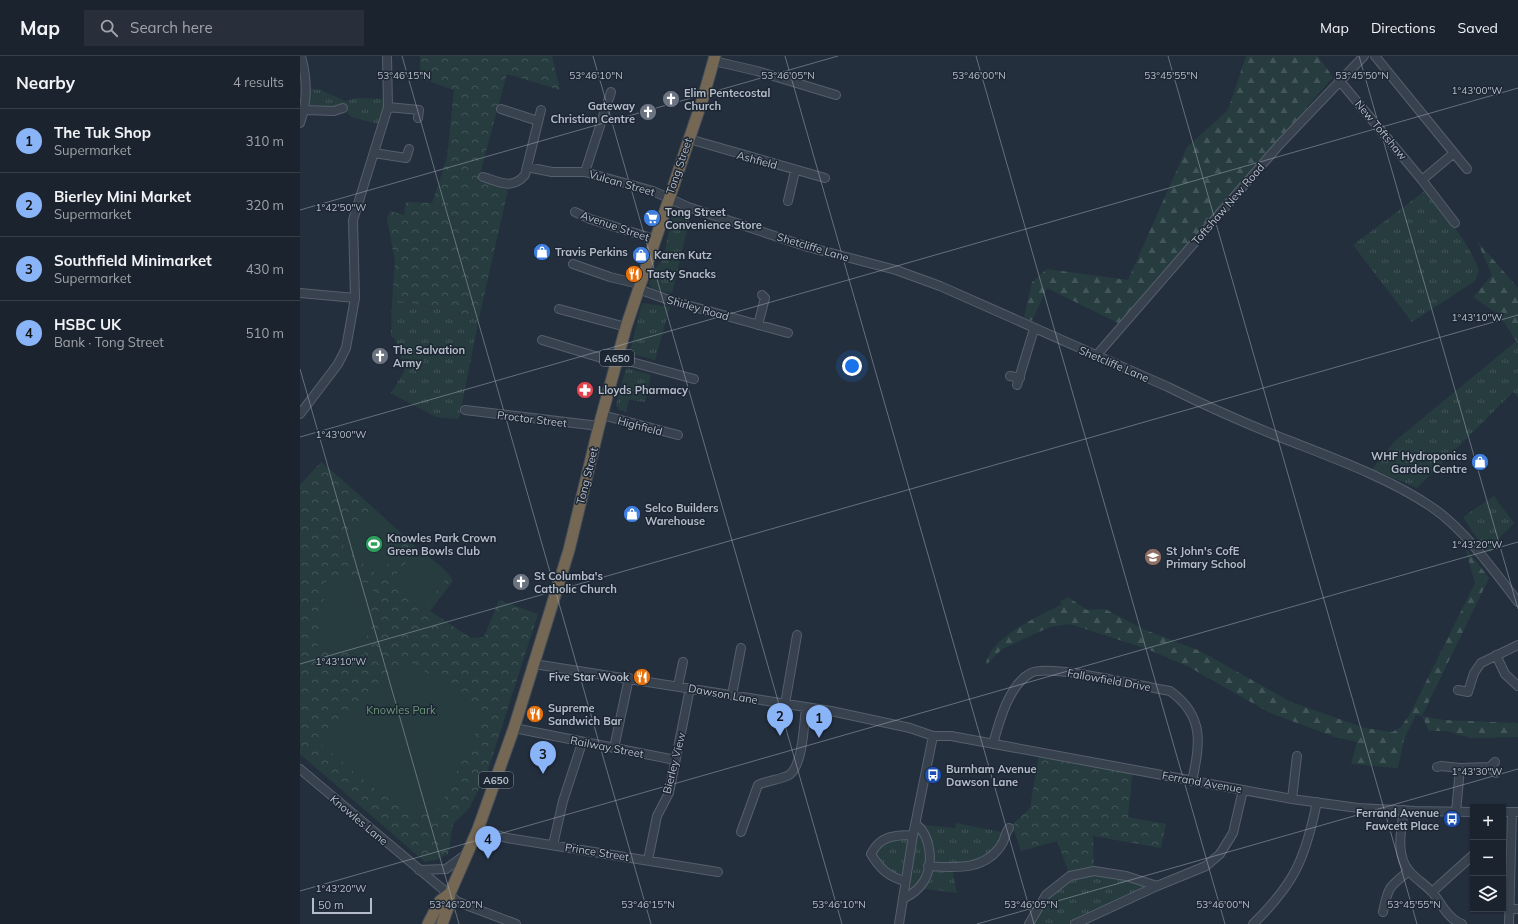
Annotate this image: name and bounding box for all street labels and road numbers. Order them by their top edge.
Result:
street label: New Toftshaw [1352,97,1410,163]
street label: Tong Street [663,136,695,196]
street label: Ashfield [735,148,779,172]
street label: Toftshaw New Road [1189,160,1267,248]
street label: Vulcan Street [587,167,657,199]
street label: Avenue Street [579,208,651,244]
street label: Shetcliffe Lane [775,229,851,265]
street label: Shirley Road [665,292,731,324]
street label: Shetcliffe Lane [1077,343,1151,385]
road number: A650 [600,350,634,366]
street label: Proctor Street [496,408,568,430]
street label: Highfield [616,413,664,439]
street label: Tong Street [573,446,601,506]
street label: Fallowfield Drive [1066,666,1152,694]
street label: Dawson Lane [687,681,759,707]
street label: Bierley View [660,730,689,795]
street label: Railway Street [569,733,645,761]
street label: Ferrand Avenue [1161,768,1243,796]
road number: A650 [479,772,513,788]
street label: Knowles Lane [327,792,391,848]
street label: Prince Street [564,840,630,864]

